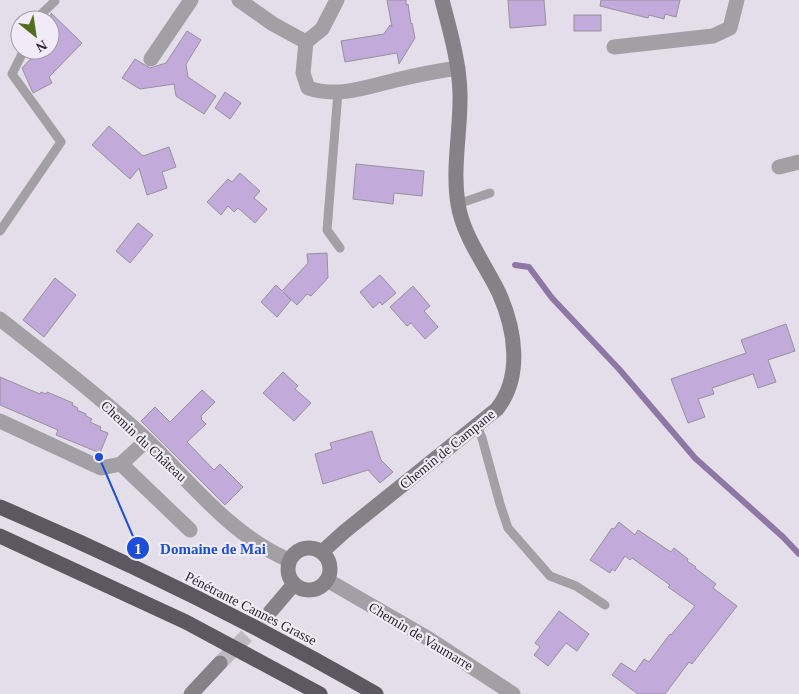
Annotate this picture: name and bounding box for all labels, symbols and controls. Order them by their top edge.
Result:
north arrow [10,10,60,60]
text: N [33,37,49,55]
street label: Chemin du Château [98,398,189,485]
street label: Chemin de Campane [397,407,498,492]
callout: Domaine de Mai [125,533,276,563]
text: 1 [134,541,142,557]
text: Domaine de Mai [160,541,266,557]
street label: Pénétrante Cannes Grasse [183,569,319,648]
street label: Chemin de Vaumarre [366,599,475,673]

